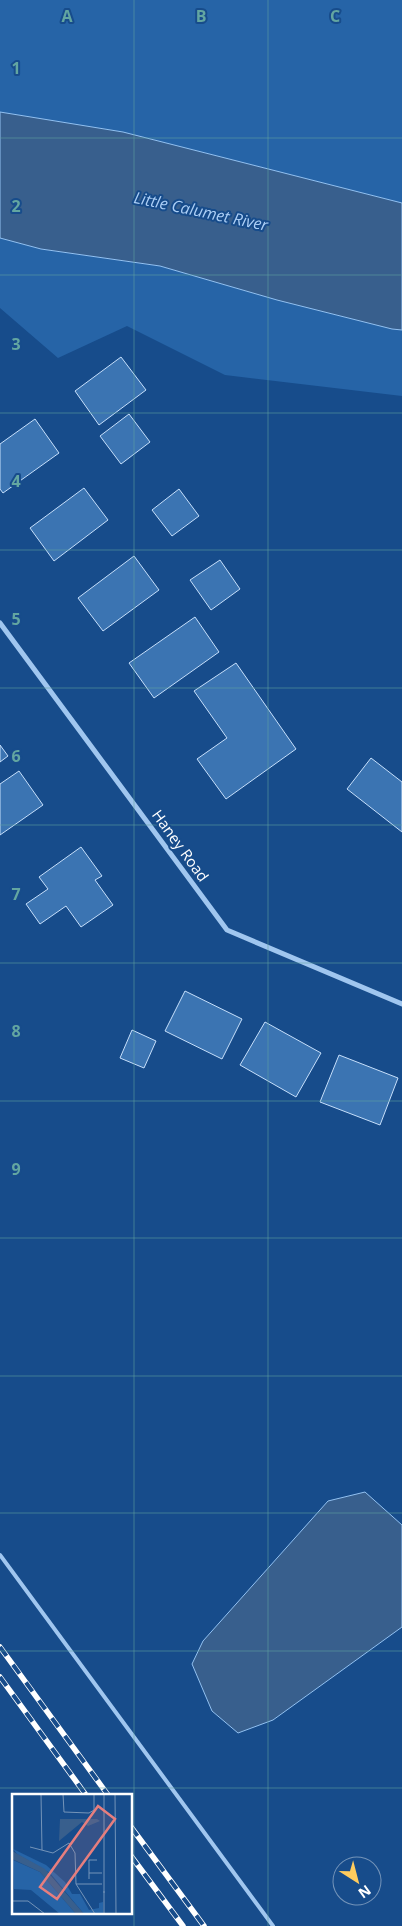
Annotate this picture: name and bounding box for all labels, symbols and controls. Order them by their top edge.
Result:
text: A [61,5,73,27]
text: B [196,5,206,27]
text: C [330,5,340,27]
text: 1 [11,57,21,79]
water label: Little Calumet River [132,186,271,236]
text: 2 [11,195,21,217]
text: 3 [11,333,21,355]
text: 4 [11,470,21,492]
text: 5 [11,608,21,630]
text: 6 [11,745,21,767]
street label: Haney Road [148,805,214,885]
text: 7 [11,883,21,905]
text: 8 [11,1020,21,1042]
text: 9 [11,1158,21,1180]
inset map [12,1794,132,1914]
north arrow [332,1856,382,1906]
text: N [355,1881,375,1903]

